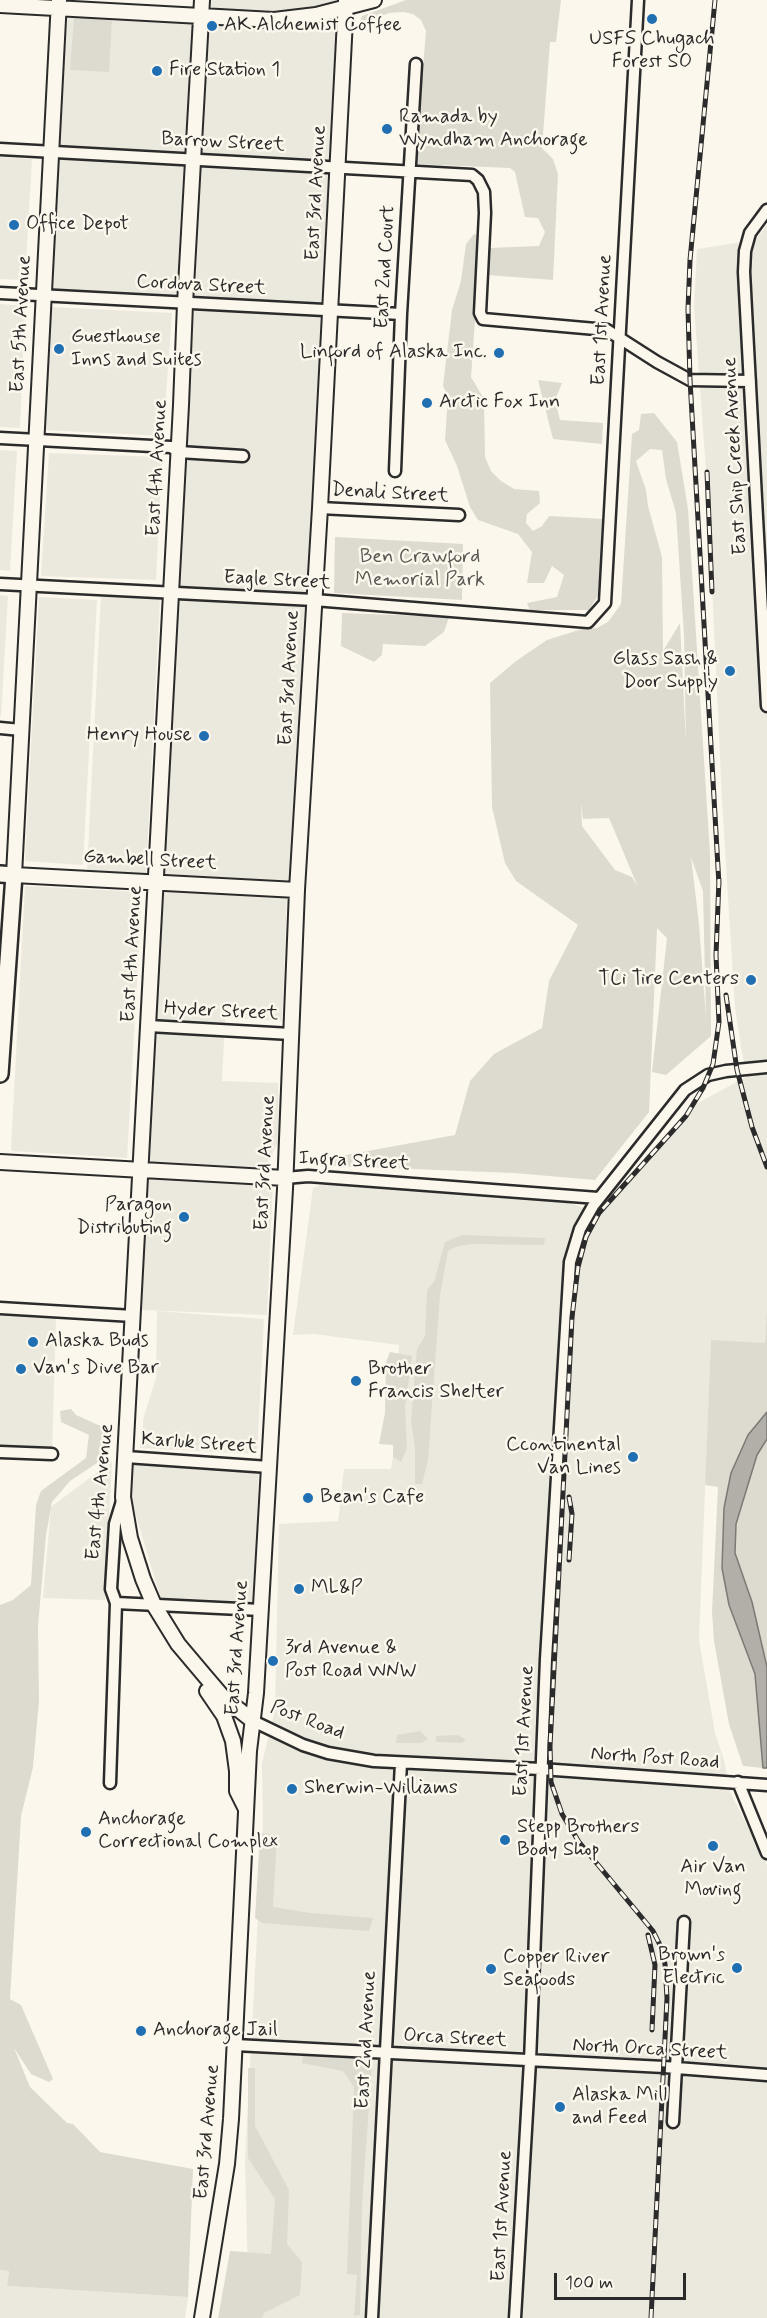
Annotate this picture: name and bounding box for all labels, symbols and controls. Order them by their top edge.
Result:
marker: USFS Chugach Forest SO [645,12,659,26]
place label: AK Alchemist Coffee [224,14,402,38]
marker: AK Alchemist Coffee [205,19,219,33]
place label: USFS Chugach Forest SO [589,28,715,75]
place label: Fire Station 1 [169,59,280,83]
marker: Fire Station 1 [150,64,164,78]
place label: Ramada by Wyndham Anchorage [399,106,588,153]
marker: Ramada by Wyndham Anchorage [380,122,394,136]
street label: East 3rd Avenue [301,125,333,261]
street label: Barrow Street [161,128,285,158]
street label: East 2nd Court [371,204,401,330]
place label: Office Depot [26,213,129,237]
marker: Office Depot [7,218,21,232]
street label: East 1st Avenue [588,254,618,386]
street label: East 5th Avenue [6,255,38,393]
street label: Cordova Street [136,271,266,301]
place label: Guesthouse Inns and Suites [71,326,202,373]
place label: Linford of Alaska Inc. [300,341,487,365]
marker: Guesthouse Inns and Suites [52,342,66,356]
marker: Linford of Alaska Inc. [492,346,506,360]
street label: East Ship Creek Avenue [719,356,753,556]
place label: Arctic Fox Inn [439,391,560,415]
marker: Arctic Fox Inn [420,396,434,410]
street label: East 4th Avenue [142,399,174,537]
street label: Denali Street [331,479,449,509]
park label: Ben Crawford Memorial Park [355,546,485,593]
street label: Eagle Street [223,566,331,596]
street label: East 3rd Avenue [274,610,306,746]
place label: Glass Sash & Door Supply [613,648,718,695]
marker: Glass Sash & Door Supply [723,664,737,678]
place label: Henry House [87,724,192,748]
marker: Henry House [197,729,211,743]
street label: Gambell Street [83,846,217,876]
street label: East 4th Avenue [117,885,149,1023]
place label: TCi Tire Centers [598,968,739,992]
marker: TCi Tire Centers [744,973,758,987]
street label: Hyder Street [163,997,279,1027]
street label: East 3rd Avenue [250,1095,282,1231]
street label: Ingra Street [298,1147,410,1177]
place label: Paragon Distributing [77,1194,172,1241]
marker: Paragon Distributing [177,1210,191,1224]
place label: Alaska Buds [45,1330,149,1354]
marker: Alaska Buds [26,1335,40,1349]
place label: Van's Dive Bar [33,1357,159,1381]
place label: Brother Francis Shelter [368,1358,504,1405]
marker: Van's Dive Bar [14,1362,28,1376]
marker: Brother Francis Shelter [349,1374,363,1388]
street label: East 4th Avenue [82,1423,120,1561]
street label: Karluk Street [140,1428,258,1460]
place label: Ccontinental Van Lines [506,1434,621,1481]
marker: Ccontinental Van Lines [626,1450,640,1464]
place label: Bean's Cafe [320,1486,424,1510]
marker: Bean's Cafe [301,1491,315,1505]
place label: ML&P [311,1577,362,1601]
street label: East 3rd Avenue [221,1579,255,1717]
marker: ML&P [292,1582,306,1596]
place label: 3rd Avenue & Post Road WNW [285,1637,416,1684]
marker: 3rd Avenue & Post Road WNW [266,1654,280,1668]
street label: East 1st Avenue [510,1665,540,1797]
street label: Post Road [267,1696,347,1746]
street label: North Post Road [590,1743,720,1775]
place label: Sherwin-Williams [304,1777,458,1801]
marker: Sherwin-Williams [285,1782,299,1796]
place label: Anchorage Correctional Complex [98,1808,278,1855]
place label: Stepp Brothers Body Shop [517,1816,639,1863]
marker: Anchorage Correctional Complex [79,1825,93,1839]
marker: Stepp Brothers Body Shop [498,1833,512,1847]
marker: Air Van Moving [706,1839,720,1853]
place label: Air Van Moving [680,1856,746,1903]
place label: Brown's Electric [658,1944,725,1991]
place label: Copper River Seafoods [503,1946,610,1993]
marker: Brown's Electric [730,1961,744,1975]
marker: Copper River Seafoods [484,1962,498,1976]
street label: East 2nd Avenue [351,1970,383,2110]
place label: Anchorage Jail [153,2019,278,2043]
marker: Anchorage Jail [134,2024,148,2038]
street label: Orca Street [403,2024,507,2054]
street label: North Orca Street [572,2034,728,2066]
street label: East 3rd Avenue [190,2063,226,2201]
place label: Alaska Mill and Feed [572,2084,667,2131]
marker: Alaska Mill and Feed [553,2100,567,2114]
street label: East 1st Avenue [488,2150,518,2282]
scale bar [557,2261,689,2299]
text: 100 m [565,2271,613,2295]

